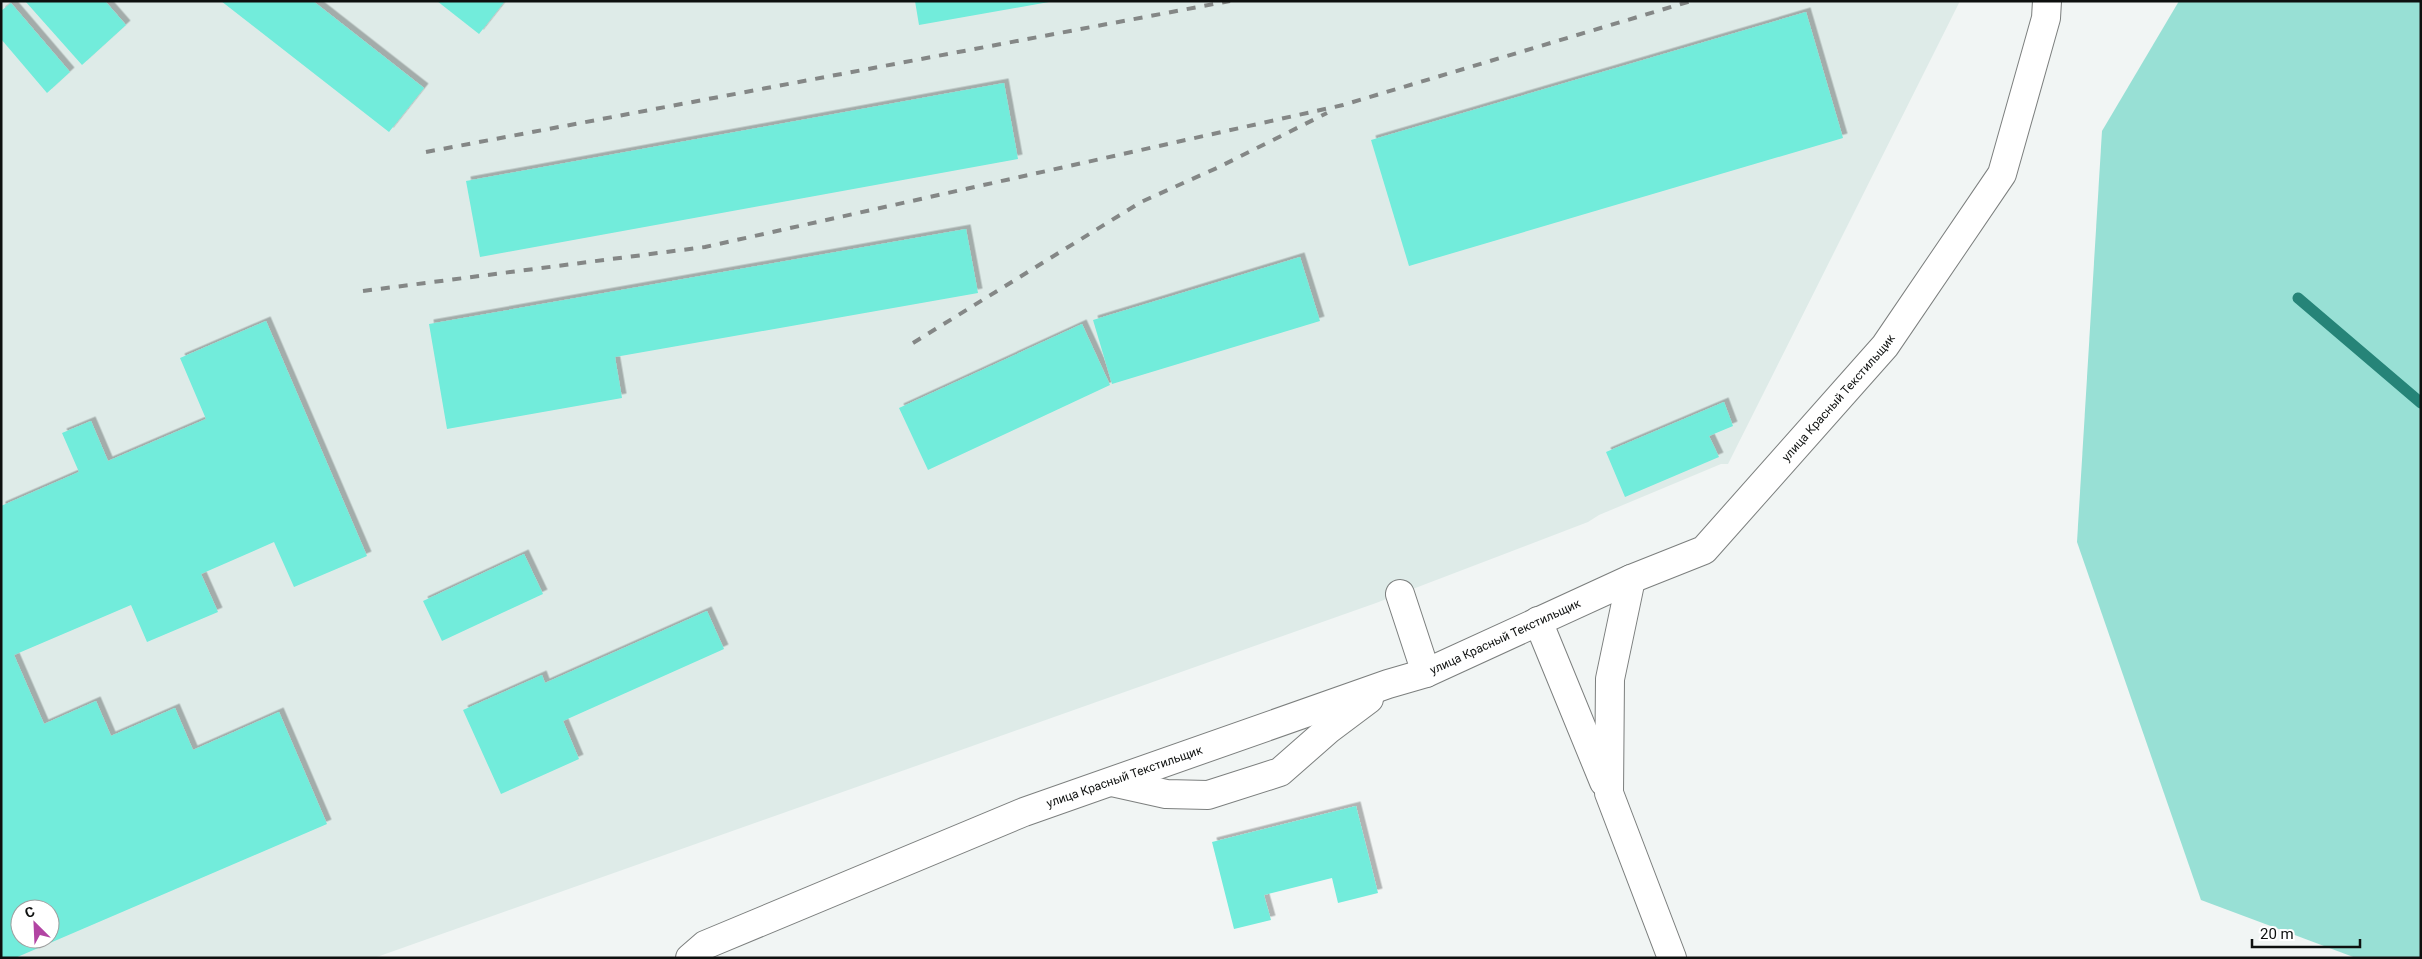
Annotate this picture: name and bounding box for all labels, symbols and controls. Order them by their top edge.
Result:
street label: улица Красный Текстильщик [1779,331,1898,464]
street label: улица Красный Текстильщик [1428,596,1583,677]
street label: улица Красный Текстильщик [1045,743,1205,811]
north arrow [10,899,60,949]
text: С [22,903,37,921]
scale bar [2252,916,2360,948]
text: 20 m [2260,925,2294,943]

